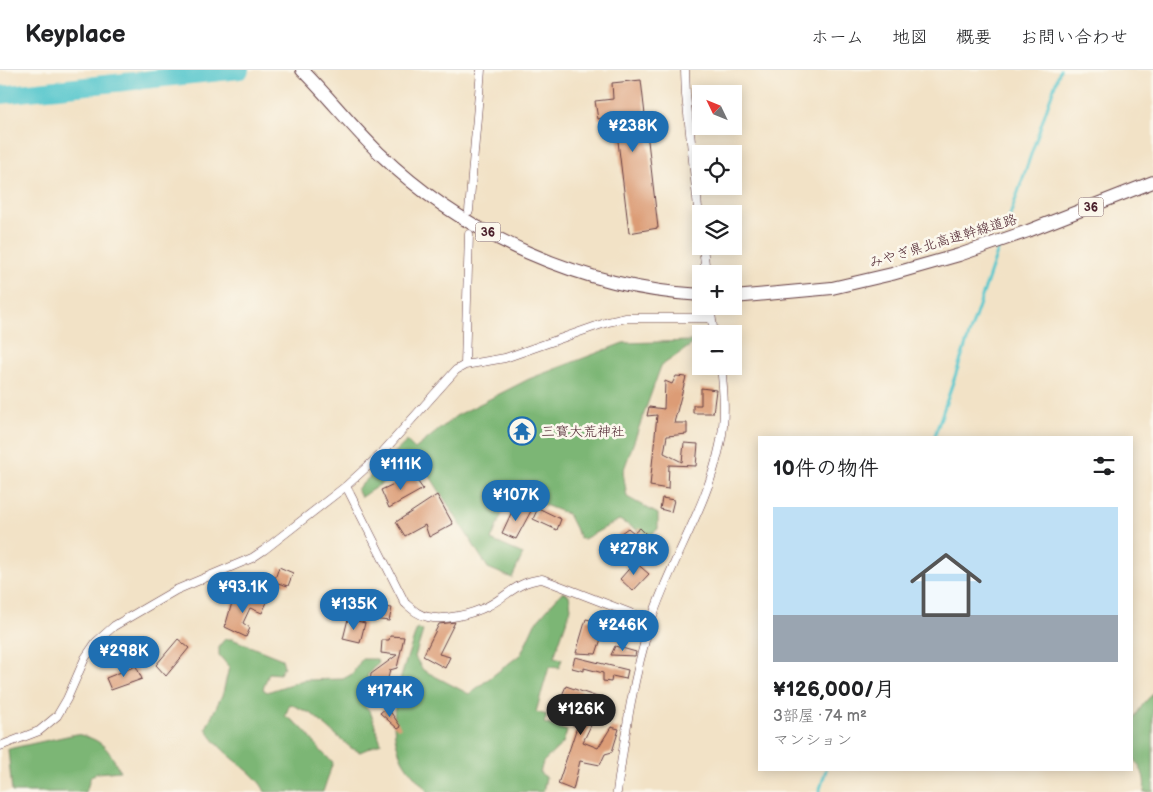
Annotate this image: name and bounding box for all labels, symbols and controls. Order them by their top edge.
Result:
text: Keyplace [25,20,126,49]
text: ホーム [811,27,864,48]
text: 地図 [892,27,928,48]
text: 概要 [956,27,992,48]
text: お問い合わせ [1020,27,1128,48]
north arrow [692,85,742,135]
map controls [692,85,742,375]
pin: ¥238K [598,111,668,153]
text: ¥238K [609,117,657,136]
button: locate [692,145,742,195]
road number: 36 [1078,198,1104,216]
button: layers [692,205,742,255]
street label: みやぎ県北高速幹線道路 [867,210,1019,272]
road number: 36 [476,222,500,242]
button: + [692,265,742,315]
button: − [692,325,742,375]
temple icon: 三寳大荒神社 [507,416,537,446]
place label: 三寳大荒神社 [541,423,625,440]
pin: ¥111K [366,448,436,491]
icon: filters [1090,452,1118,480]
text: ¥111K [381,455,421,474]
text: 10件の物件 [773,456,879,481]
pin: ¥107K [481,480,551,522]
text: ¥107K [493,486,539,505]
pin: ¥278K [599,534,669,576]
text: ¥278K [610,540,658,559]
icon: home [901,540,991,630]
pin: ¥93.1K [202,572,284,614]
text: ¥93.1K [218,578,268,597]
pin: ¥135K [319,588,389,631]
text: ¥135K [331,595,377,614]
pin: ¥246K [588,610,658,652]
text: ¥246K [599,616,647,635]
pin: ¥298K [89,636,159,678]
text: ¥298K [99,642,149,661]
pin: ¥174K [355,676,425,718]
text: ¥126,000/月 [773,677,895,702]
text: ¥174K [367,682,413,701]
pin: ¥126K [546,694,616,736]
text: ¥126K [558,700,604,719]
text: 3部屋 · 74 m² [773,707,867,726]
text: マンション [773,731,852,750]

